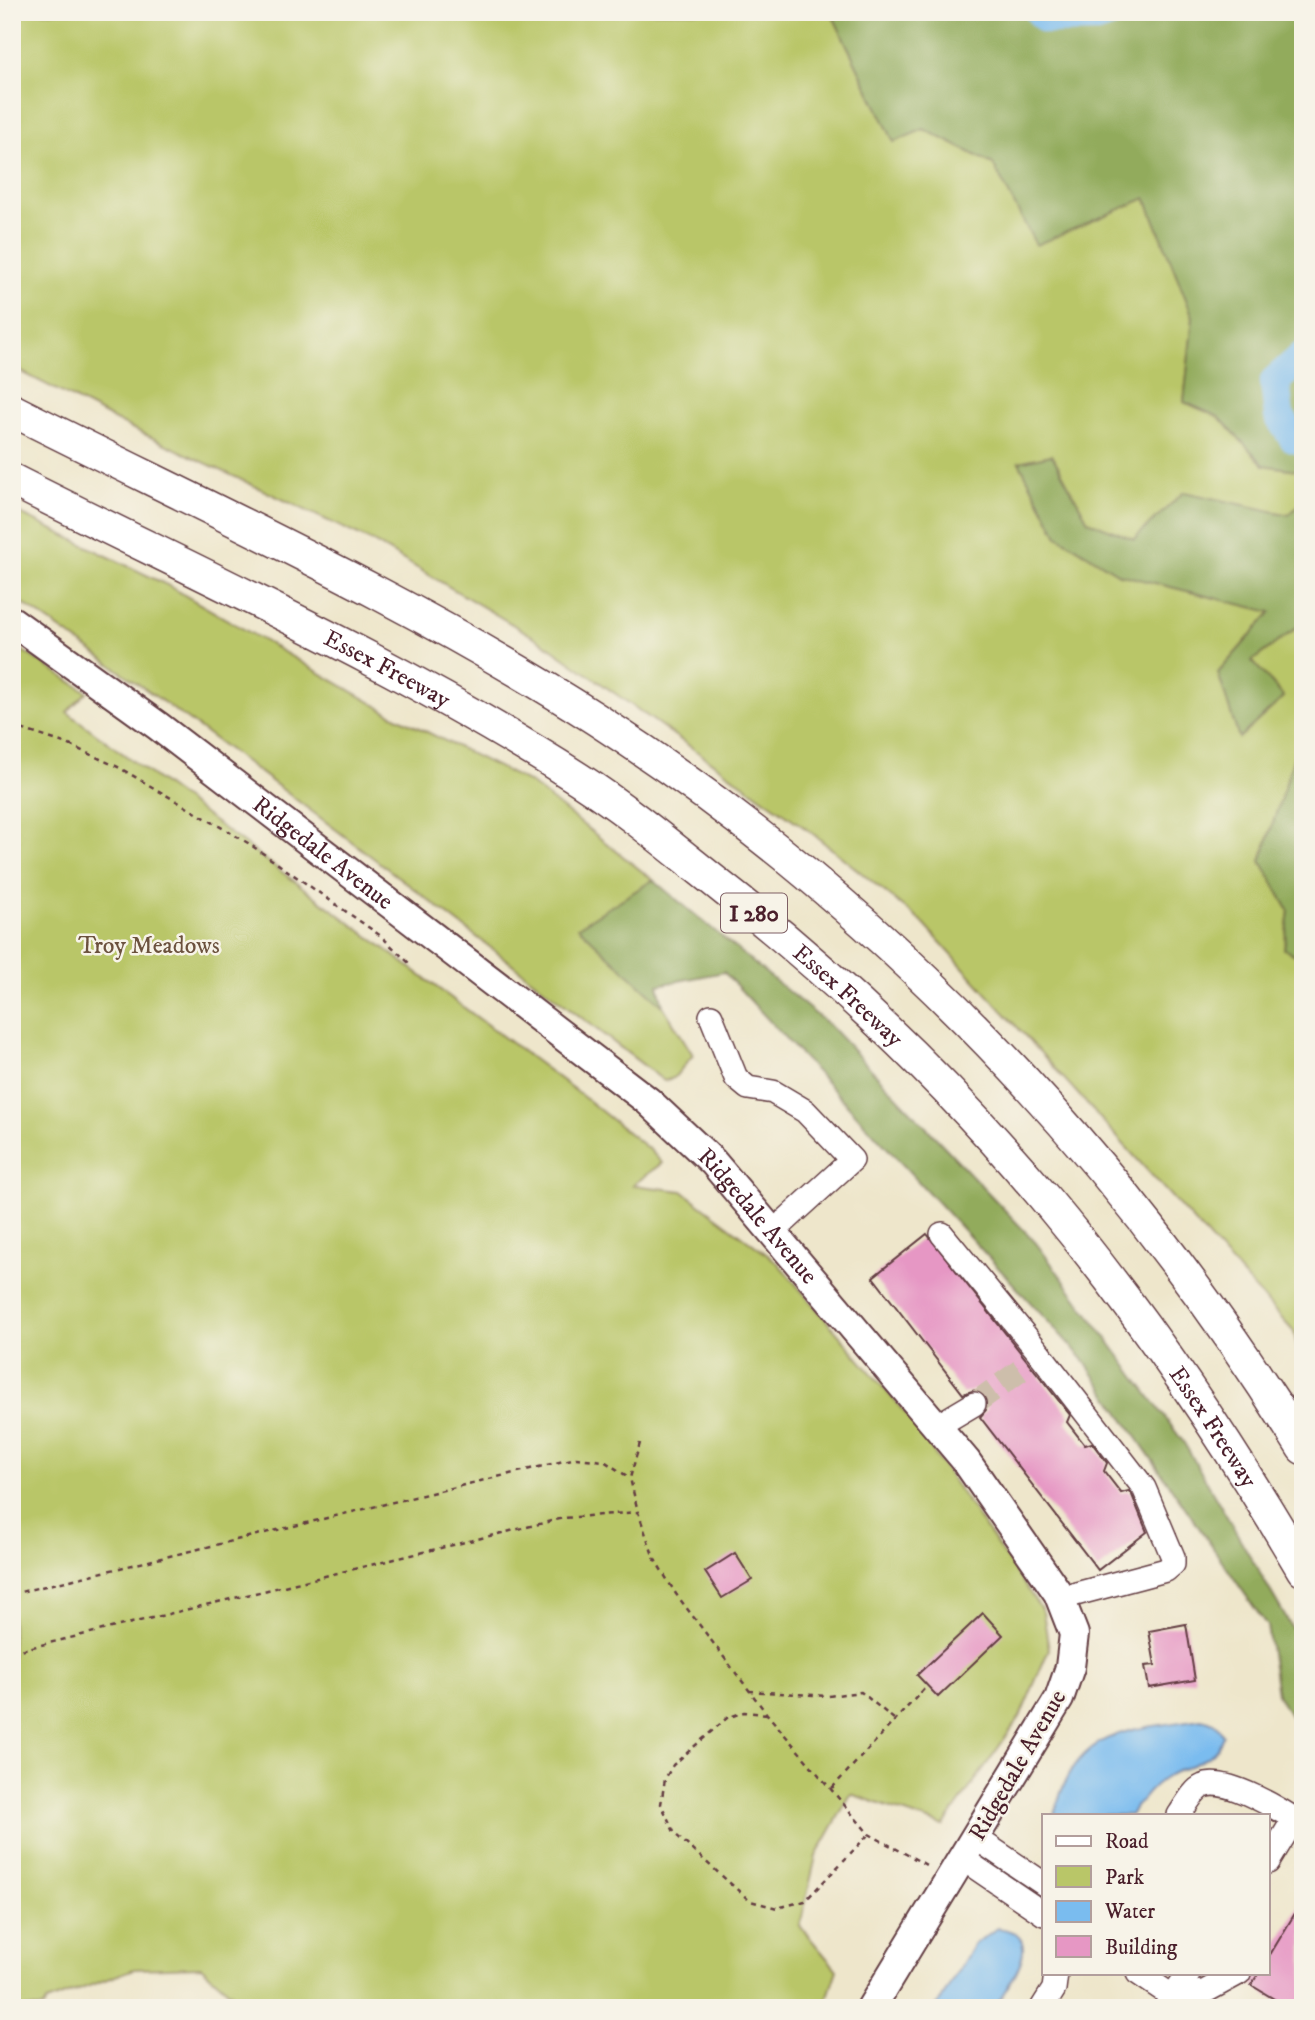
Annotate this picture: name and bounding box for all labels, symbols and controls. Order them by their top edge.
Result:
street label: Essex Freeway [319,623,456,715]
street label: Ridgedale Avenue [246,790,399,917]
road number: I 280 [721,893,787,932]
park label: Troy Meadows [78,931,220,961]
street label: Essex Freeway [786,938,910,1054]
street label: Ridgedale Avenue [691,1142,824,1290]
street label: Essex Freeway [1162,1361,1264,1494]
street label: Ridgedale Avenue [963,1685,1073,1846]
legend [1042,1814,1270,1974]
text: Road [1105,1829,1149,1855]
text: Park [1105,1865,1145,1891]
text: Water [1104,1899,1155,1925]
text: Building [1105,1935,1178,1961]

